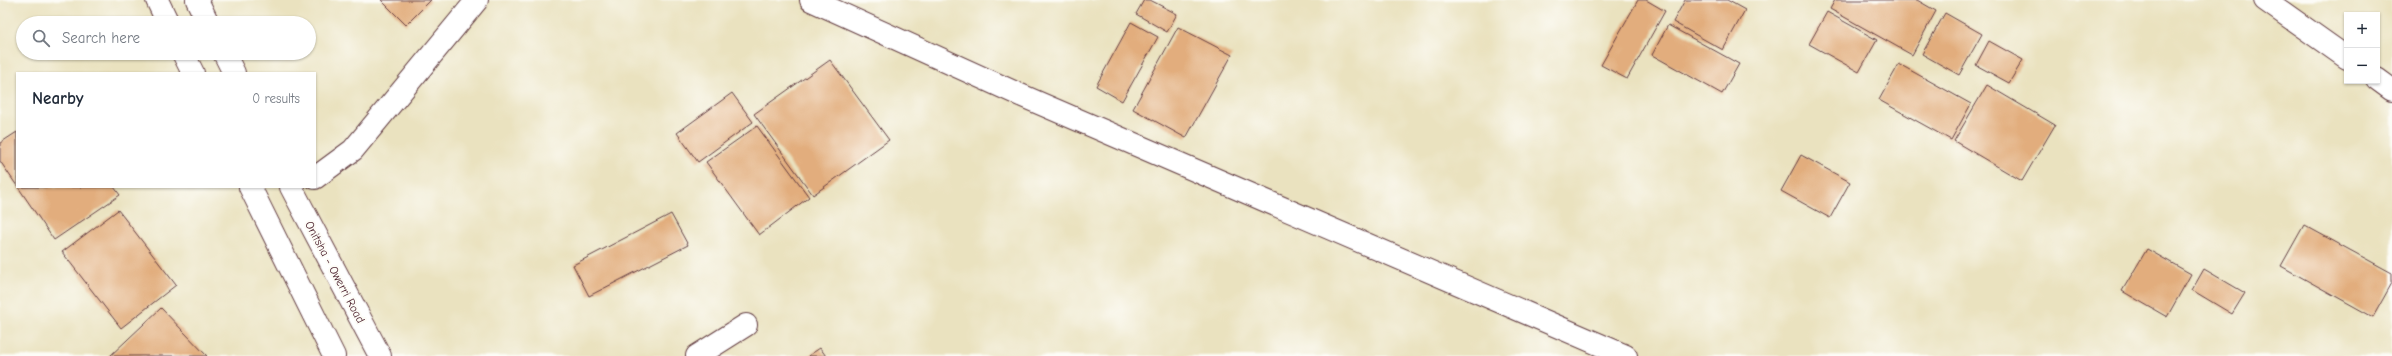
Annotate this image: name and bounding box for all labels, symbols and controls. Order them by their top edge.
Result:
map controls [2344,12,2380,84]
button: + [2344,12,2380,48]
search box [16,16,316,60]
icon: search [30,27,52,49]
text: Search here [62,29,140,47]
button: − [2344,48,2380,84]
text: Nearby [32,89,83,108]
text: 0 results [252,91,300,106]
street label: Onitsha - Owerri Road [302,218,368,326]

